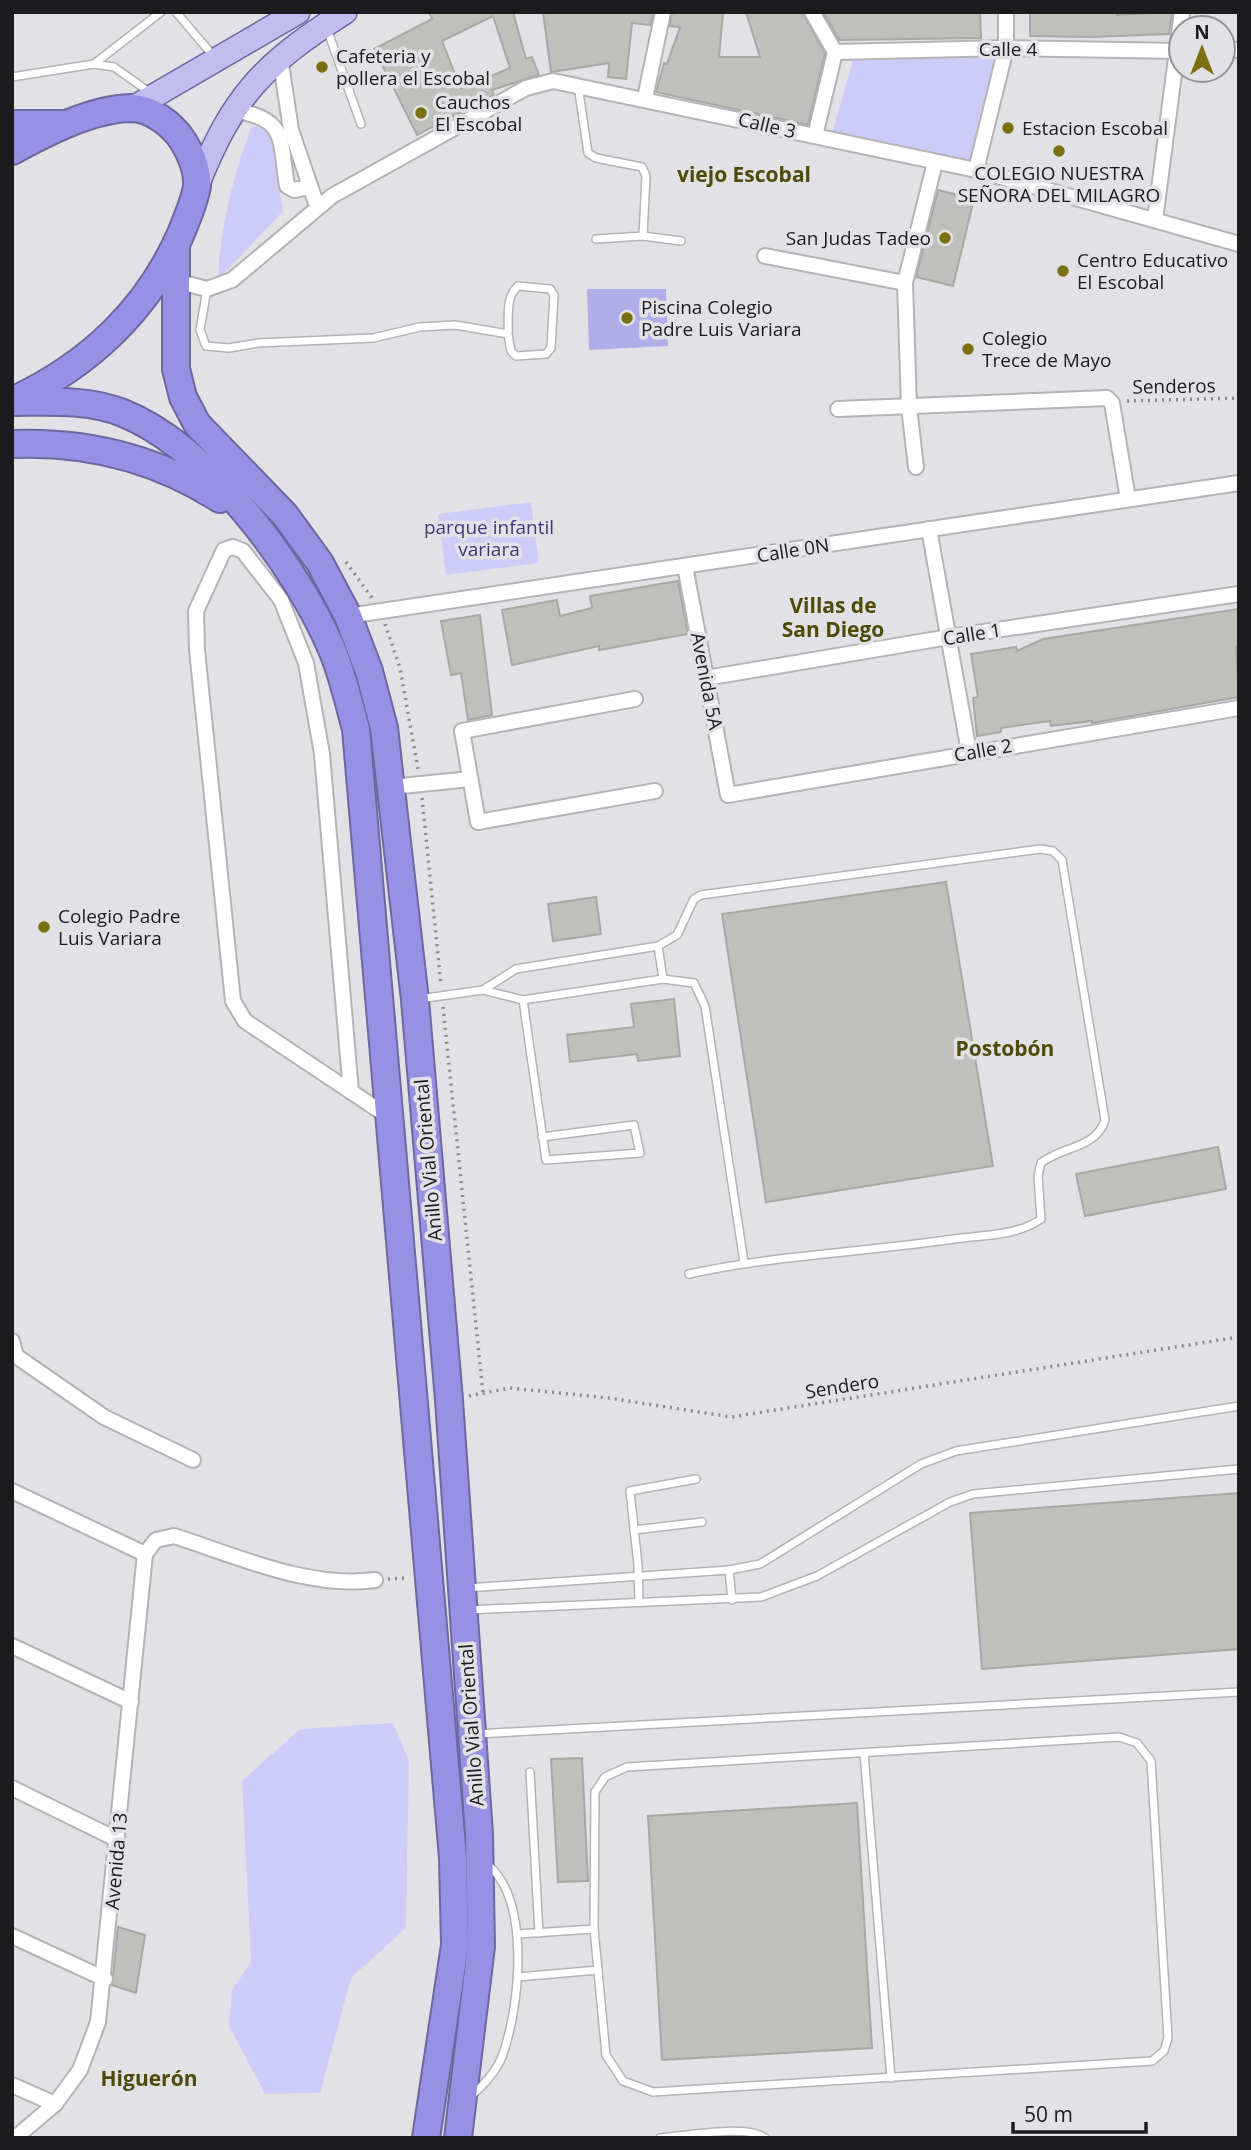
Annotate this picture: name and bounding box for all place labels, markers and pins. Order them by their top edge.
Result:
place label: Cafeteria y pollera el Escobal [336,43,490,91]
marker: Cafeteria y pollera el Escobal [314,59,330,75]
place label: Cauchos El Escobal [435,89,522,137]
marker: Cauchos El Escobal [413,105,429,121]
place label: Estacion Escobal [1022,115,1168,141]
marker: Estacion Escobal [1000,120,1016,136]
marker: COLEGIO NUESTRA SEÑORA DEL MILAGRO [1051,143,1067,159]
place label: COLEGIO NUESTRA SEÑORA DEL MILAGRO [958,160,1160,208]
place label: San Judas Tadeo [786,225,931,251]
marker: San Judas Tadeo [937,230,953,246]
place label: Centro Educativo El Escobal [1077,247,1228,295]
marker: Centro Educativo El Escobal [1055,263,1071,279]
place label: Piscina Colegio Padre Luis Variara [641,294,802,342]
marker: Piscina Colegio Padre Luis Variara [619,310,635,326]
place label: Colegio Trece de Mayo [982,325,1111,373]
marker: Colegio Trece de Mayo [960,341,976,357]
place label: Colegio Padre Luis Variara [58,903,180,951]
marker: Colegio Padre Luis Variara [36,919,52,935]

